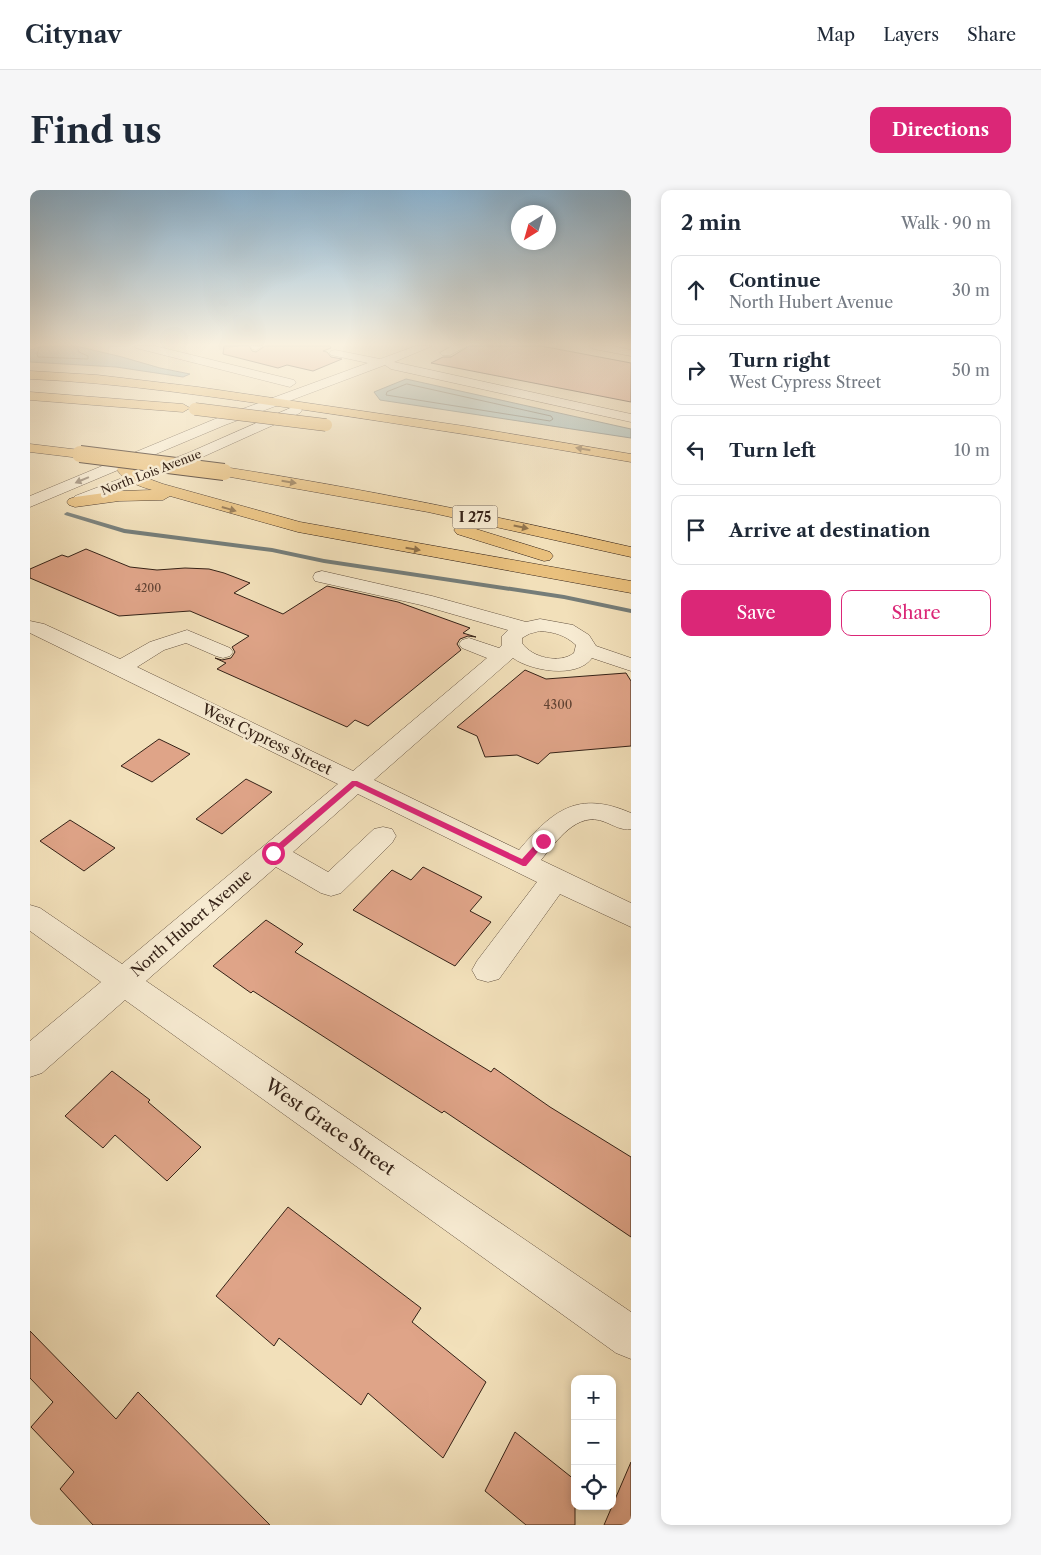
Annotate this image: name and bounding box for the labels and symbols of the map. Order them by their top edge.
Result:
north arrow [511,205,556,250]
one-way arrow [575,445,591,453]
street label: North Lois Avenue [99,446,204,498]
one-way arrow [75,477,89,485]
one-way arrow [281,478,297,486]
one-way arrow [221,505,236,513]
road number: I 275 [452,506,498,528]
one-way arrow [513,523,528,531]
one-way arrow [406,545,422,553]
house number: 4200 [135,581,161,595]
house number: 4300 [544,697,572,712]
street label: West Cypress Street [198,699,336,779]
route end [532,830,555,853]
route start [262,842,285,865]
street label: North Hubert Avenue [127,865,255,981]
street label: West Grace Street [260,1073,400,1181]

